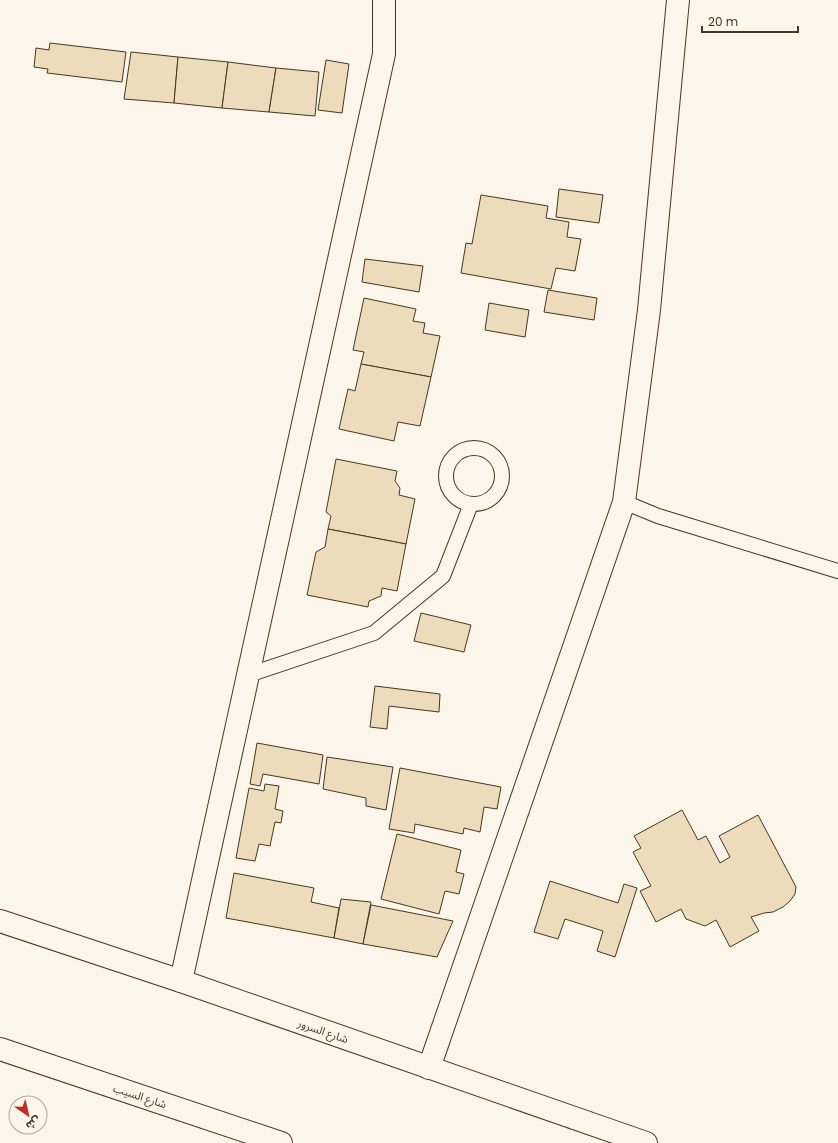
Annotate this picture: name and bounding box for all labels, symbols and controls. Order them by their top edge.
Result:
scale bar [702,8,798,34]
text: 20 m [708,13,738,30]
street label: شارع السرور [295,1015,351,1047]
street label: شارع السيب [111,1080,169,1112]
north arrow [8,1095,48,1135]
text: ش [23,1112,44,1134]

